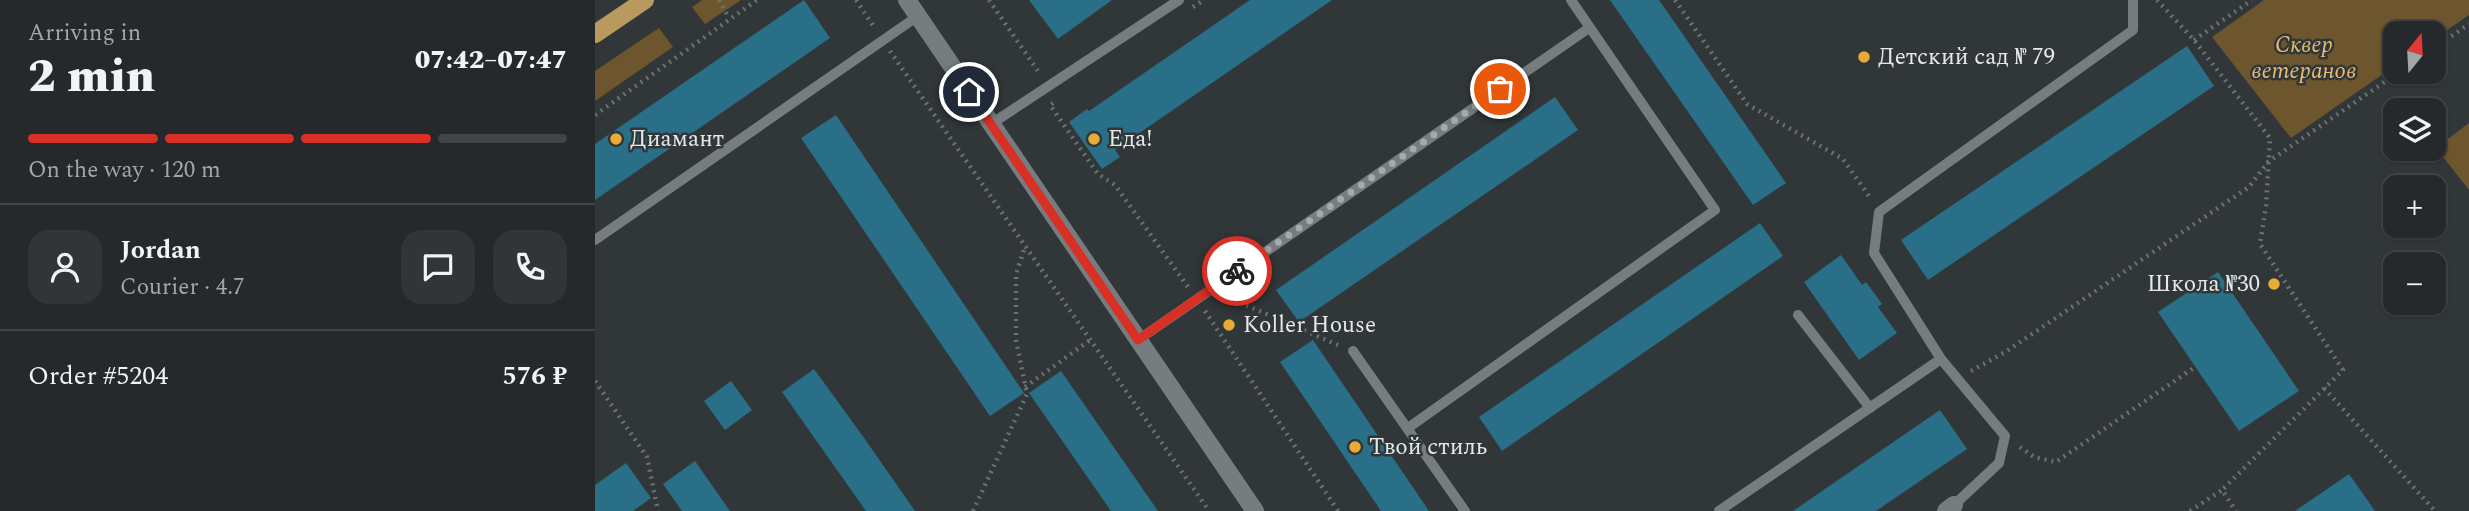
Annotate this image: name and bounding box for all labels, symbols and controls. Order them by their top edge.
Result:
text: Arriving in [28,16,141,51]
north arrow [2383,21,2447,84]
map controls [2383,21,2446,315]
park label: Сквер ветеранов [2251,28,2357,89]
text: 07:42–07:47 [415,40,567,80]
place label: Детский сад № 79 [1878,40,2055,75]
text: 2 min [28,42,155,112]
marker: Детский сад № 79 [1856,49,1872,65]
pin [1470,59,1530,119]
pin [939,62,999,122]
icon: bag [1481,70,1519,108]
icon: home [950,73,988,111]
button: layers [2383,98,2446,161]
place label: Диамант [630,122,724,157]
place label: Еда! [1108,122,1152,157]
marker: Диамант [608,131,624,147]
marker: Еда! [1086,131,1102,147]
text: On the way · 120 m [28,153,221,188]
button: + [2383,175,2446,238]
button: person [28,230,102,304]
text: Jordan [120,230,201,270]
button: chat [401,230,475,304]
button: phone [493,230,567,304]
courier [1202,236,1272,306]
icon: bike [1218,252,1256,290]
button: − [2383,252,2446,315]
place label: Школа №30 [2147,267,2260,302]
text: Courier · 4.7 [120,270,245,305]
marker: Школа №30 [2266,276,2282,292]
place label: Koller House [1243,308,1376,343]
marker: Koller House [1221,317,1237,333]
text: Order #5204 [28,356,168,396]
text: 576 ₽ [502,356,567,396]
place label: Твой стиль [1369,430,1487,465]
marker: Твой стиль [1347,439,1363,455]

